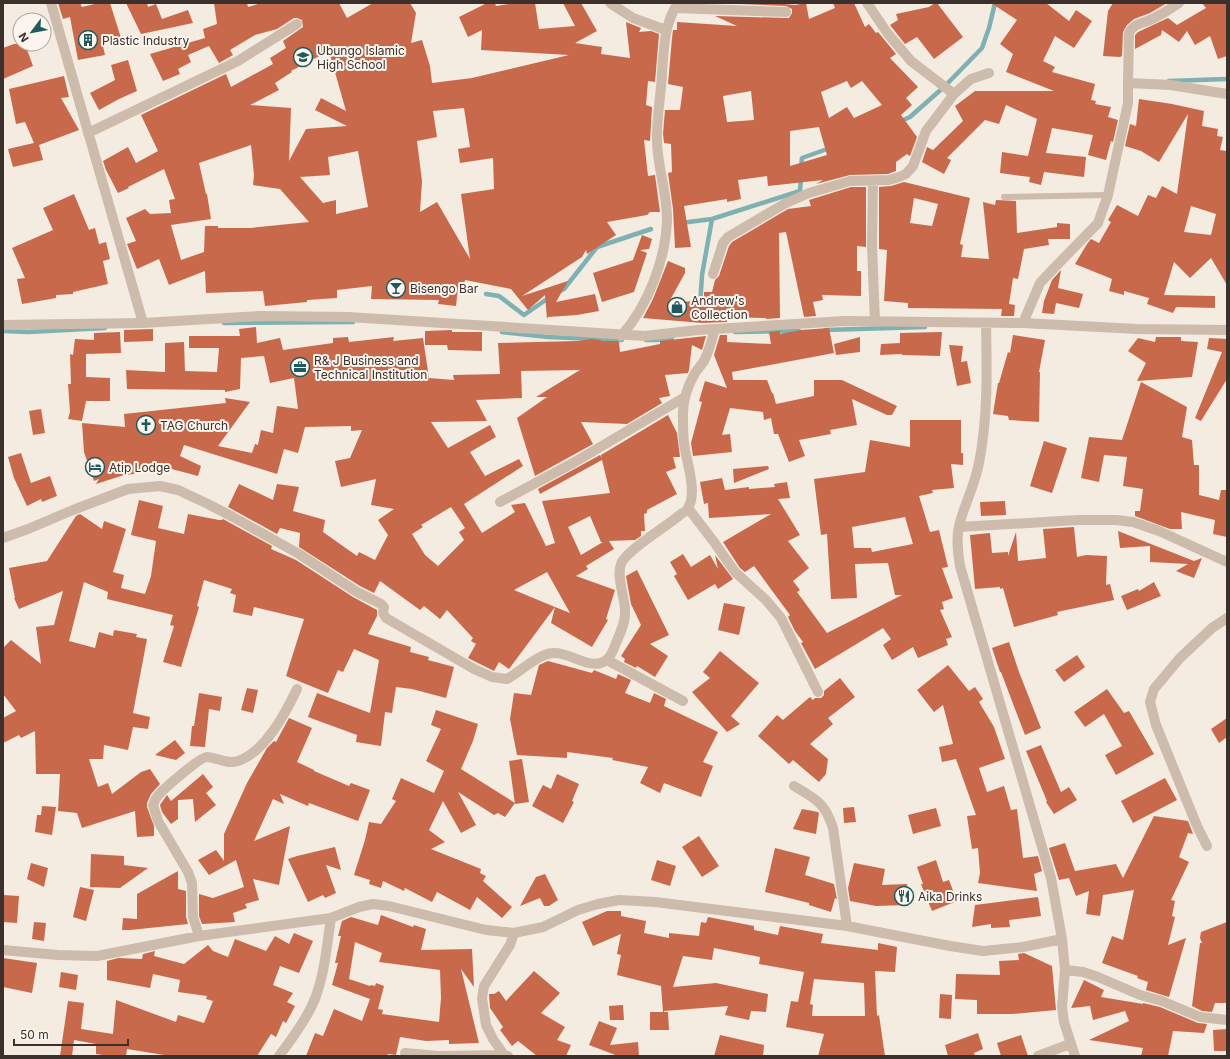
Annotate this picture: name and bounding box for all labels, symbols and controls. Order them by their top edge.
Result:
north arrow [12,12,52,52]
building icon: Plastic Industry [77,29,99,51]
text: N [15,30,32,45]
place label: Plastic Industry [102,33,189,48]
place label: Ubungo Islamic High School [317,43,405,72]
school or university icon: Ubungo Islamic High School [292,46,314,68]
bar icon: Bisengo Bar [385,277,407,299]
place label: Bisengo Bar [410,281,479,296]
place label: Andrew's Collection [691,293,748,322]
shop icon: Andrew's Collection [666,296,688,318]
place label: R& J Business and Technical Institution [314,353,427,382]
office icon: R& J Business and Technical Institution [289,356,311,378]
church icon: TAG Church [135,414,157,436]
place label: TAG Church [160,418,228,433]
hotel icon: Atip Lodge [84,456,106,478]
place label: Atip Lodge [109,460,170,475]
restaurant icon: Aika Drinks [893,885,915,907]
place label: Aika Drinks [918,889,982,904]
scale bar [14,1021,128,1047]
text: 50 m [20,1027,49,1042]

